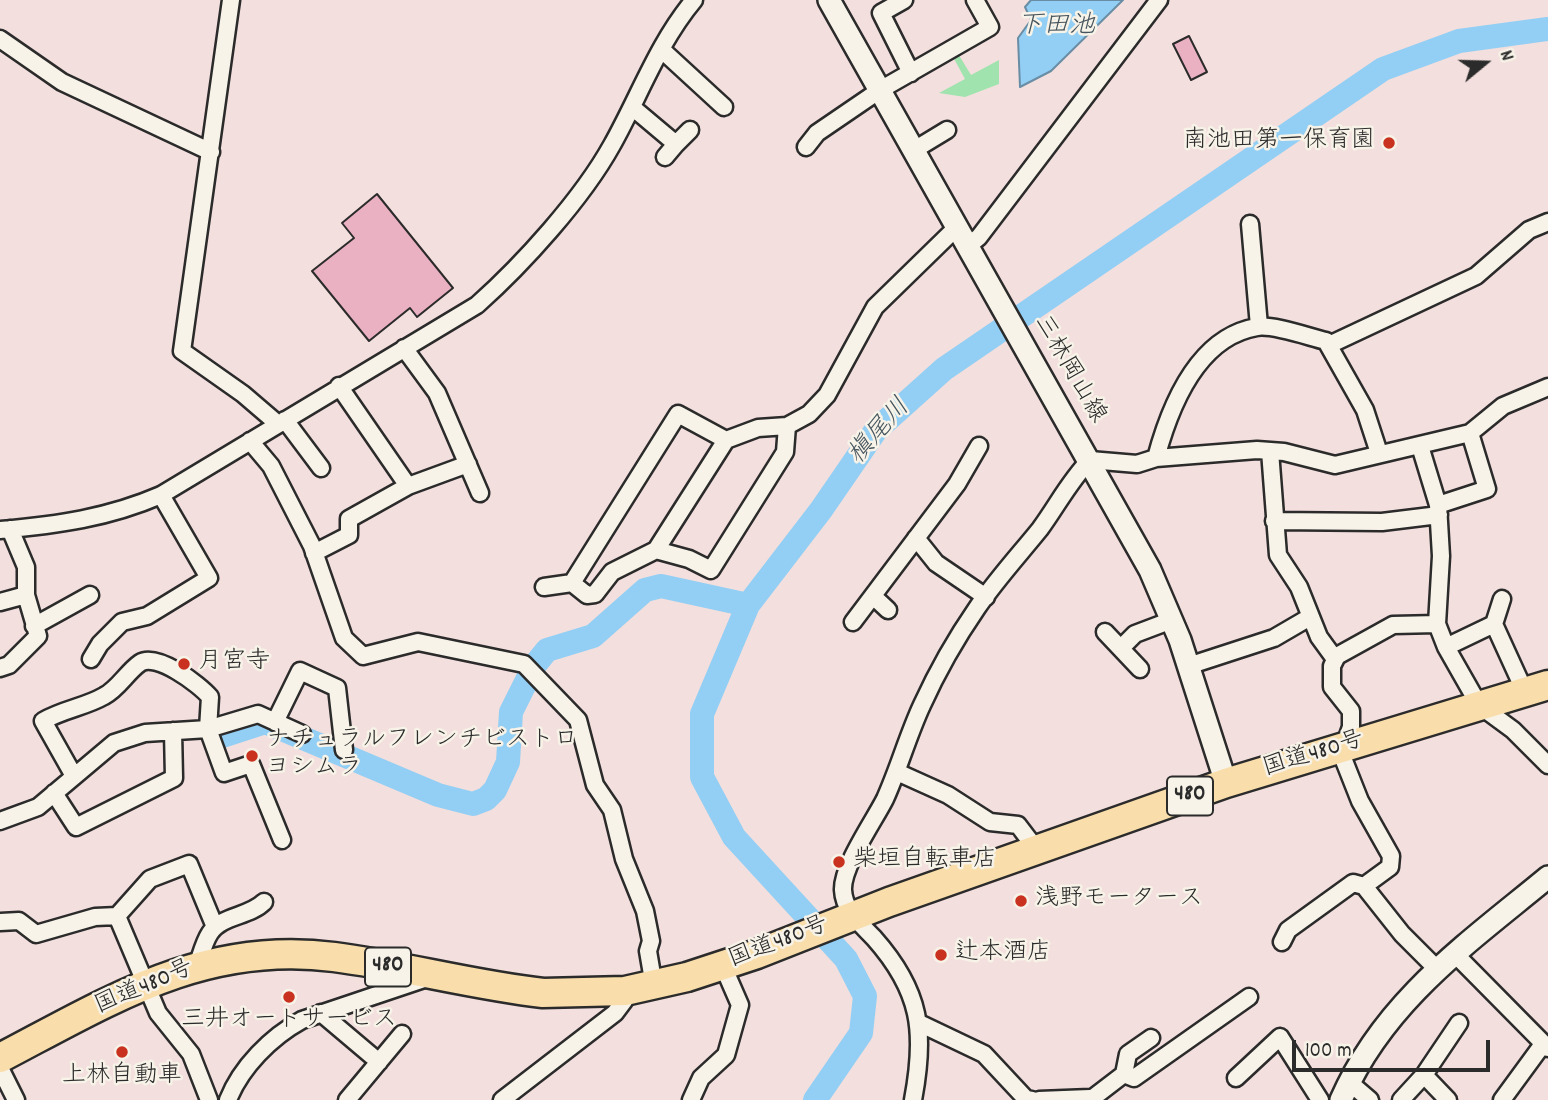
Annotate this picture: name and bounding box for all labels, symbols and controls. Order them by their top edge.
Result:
water label: 下田池 [1017,12,1095,44]
north arrow [1450,28,1520,98]
text: N [1491,47,1520,65]
place label: 南池田第一保育園 [1183,129,1375,157]
marker: 南池田第一保育園 [1381,135,1397,151]
street label: 三林岡山線 [1026,311,1110,429]
water label: 槇尾川 [843,394,919,472]
place label: 月宮寺 [198,650,270,678]
marker: 月宮寺 [176,656,192,672]
street label: 国道480号 [1260,727,1368,785]
place label: ナチュラルフレンチビストロ ヨシムラ [266,728,578,784]
marker: ナチュラルフレンチビストロ ヨシムラ [244,748,260,764]
road number: 480 [1167,776,1213,816]
place label: 柴垣自転車店 [853,848,997,876]
marker: 柴垣自転車店 [831,854,847,870]
place label: 浅野モータース [1035,887,1203,915]
marker: 浅野モータース [1013,893,1029,909]
street label: 国道480号 [725,912,833,976]
place label: 辻本酒店 [955,941,1051,969]
marker: 辻本酒店 [933,947,949,963]
road number: 480 [365,948,411,986]
street label: 国道480号 [91,955,199,1023]
marker: 三井オートサービス [281,989,297,1005]
place label: 三井オートサービス [181,1008,397,1036]
scale bar [1296,1026,1494,1070]
text: 100 m [1305,1037,1352,1067]
marker: 上林自動車 [114,1044,130,1060]
place label: 上林自動車 [62,1064,182,1092]

